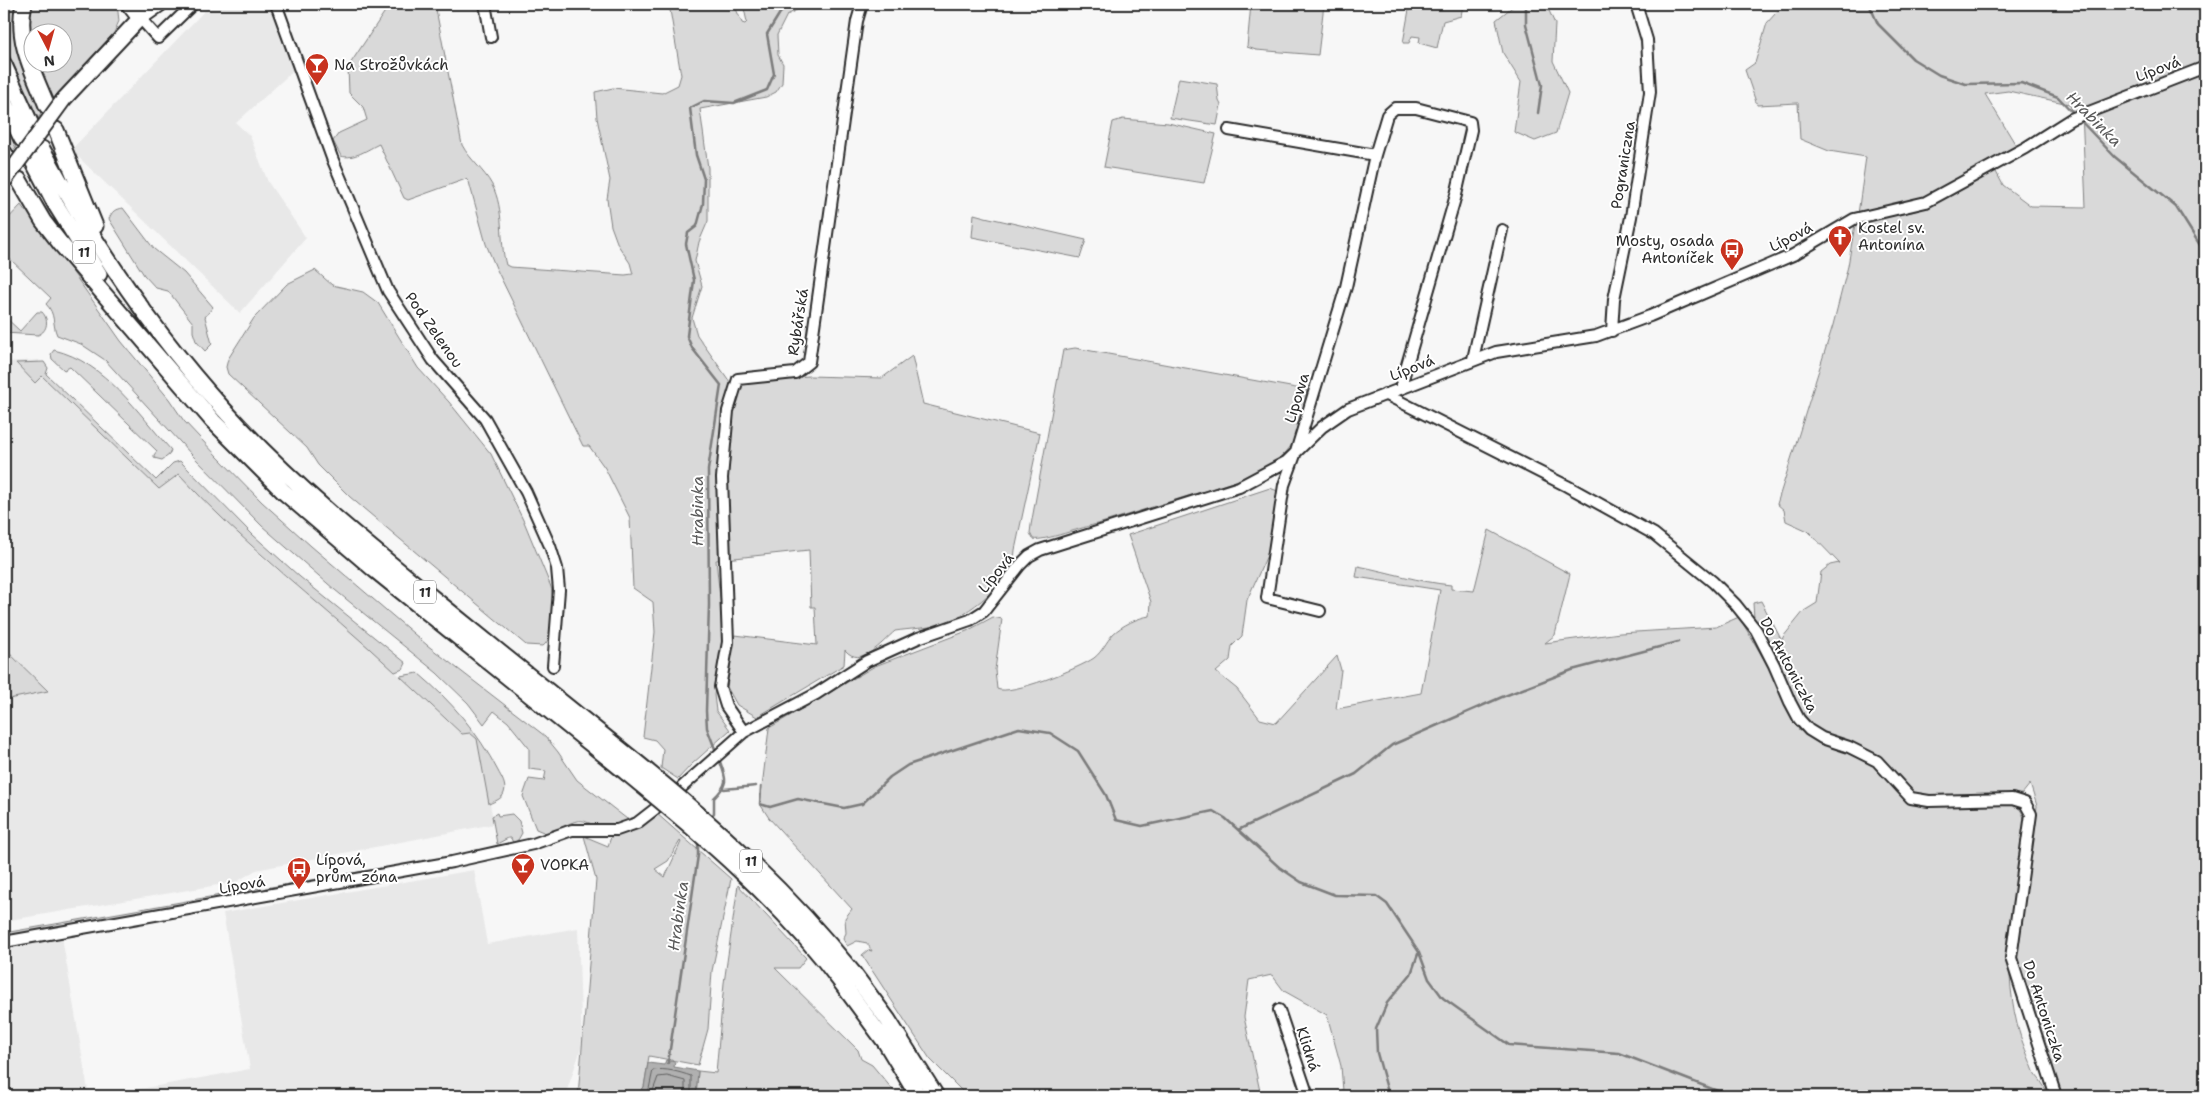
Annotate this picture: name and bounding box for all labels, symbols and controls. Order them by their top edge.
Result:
north arrow [22,22,72,72]
text: N [43,51,56,70]
street label: Lípová [2133,51,2184,87]
bar icon: Na Strožůvkách [304,52,330,86]
place label: Na Strožůvkách [334,55,449,75]
water label: Hrabinka [2062,87,2126,151]
street label: Pograniczna [1606,119,1640,211]
street label: Lípová [1766,217,1817,257]
place label: Kostel sv. Antonína [1858,218,1925,255]
church icon: Kostel sv. Antonína [1827,224,1853,258]
place label: Mosty, osada Antoníček [1616,231,1715,268]
bus stop icon: Mosty, osada Antoníček [1719,237,1745,271]
road number: 11 [73,240,95,264]
street label: Rybářská [783,286,813,357]
street label: Pod Zelenou [400,288,468,372]
street label: Lípová [1387,350,1438,386]
street label: Lipowa [1280,370,1314,426]
water label: Hrabinka [687,476,708,546]
street label: Lípová [974,548,1019,597]
road number: 11 [414,580,436,604]
street label: Do Antoniczka [1755,614,1823,717]
road number: 11 [740,849,762,872]
place label: Lípová, prům. zóna [316,850,398,887]
bar icon: VOPKA [510,852,536,886]
place label: VOPKA [540,855,589,875]
bus stop icon: Lípová, prům. zóna [286,856,312,890]
street label: Lípová [217,871,267,899]
water label: Hrabinka [663,880,693,952]
street label: Do Antoniczka [2018,958,2070,1065]
street label: Klidná [1291,1024,1325,1075]

